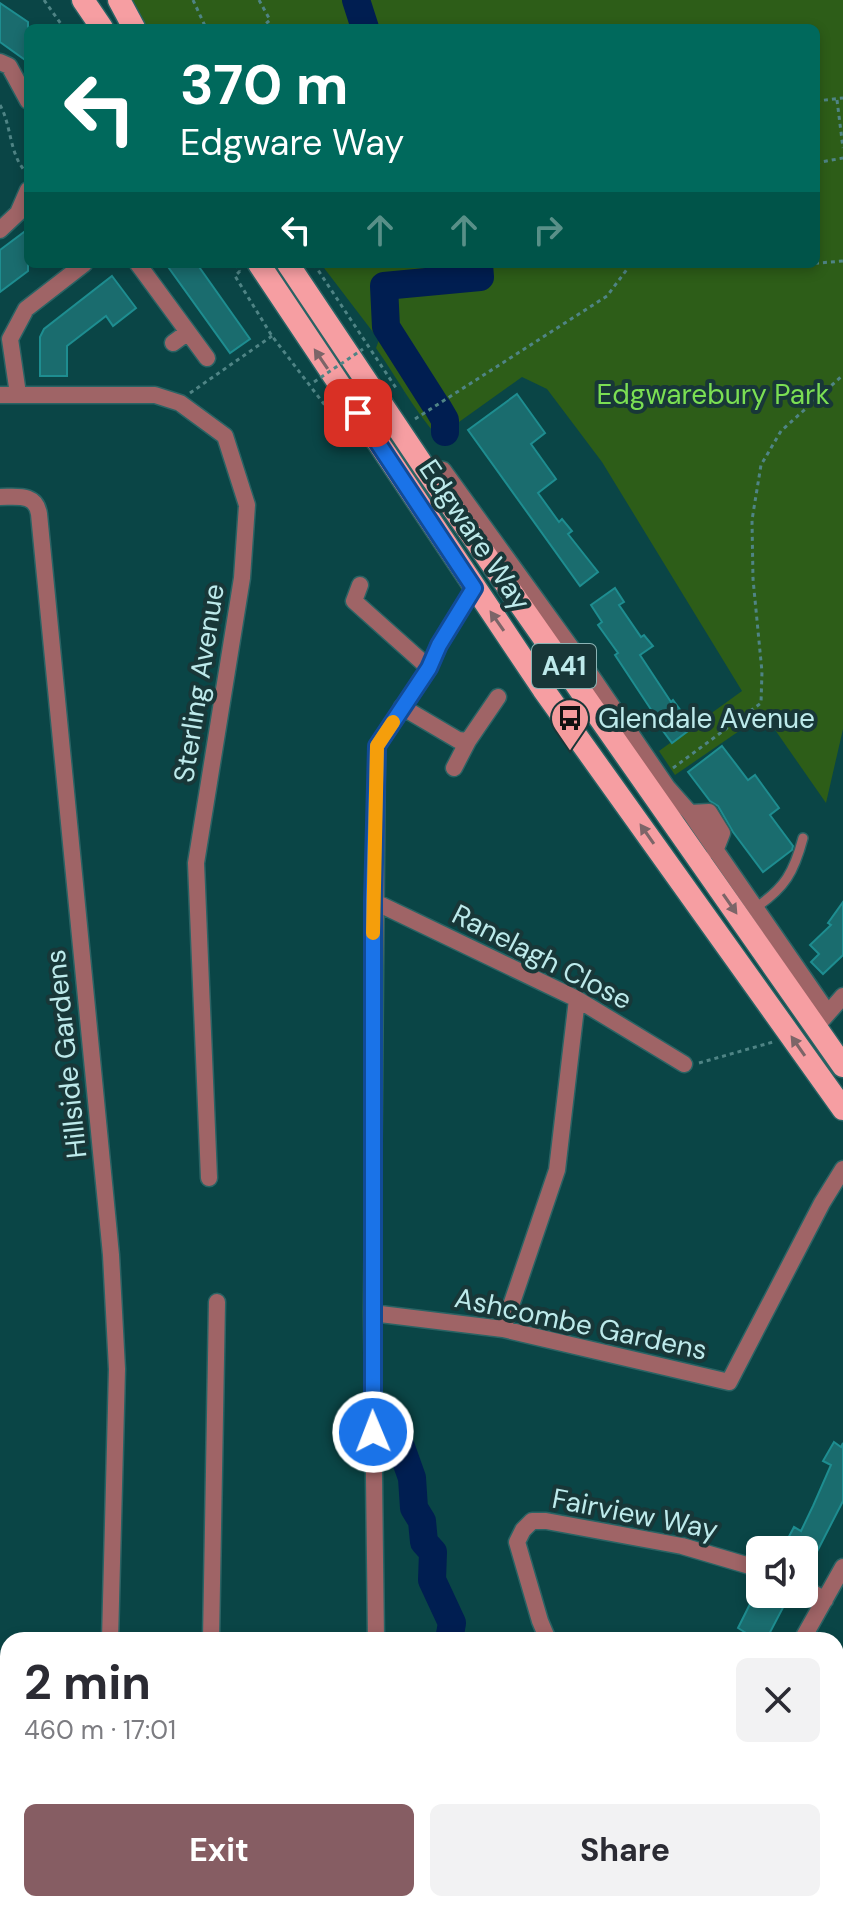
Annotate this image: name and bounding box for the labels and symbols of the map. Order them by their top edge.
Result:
one-way arrow [314,348,329,369]
park label: Edgwarebury Park [596,376,830,413]
pin [324,379,392,447]
street label: Edgware Way [411,452,539,618]
street label: Sterling Avenue [165,581,233,785]
one-way arrow [490,611,505,632]
road number: A41 [532,644,596,688]
bus stop icon: Glendale Avenue [549,697,591,752]
place label: Glendale Avenue [598,700,815,737]
one-way arrow [640,823,655,844]
one-way arrow [722,893,737,914]
street label: Ranelagh Close [446,896,638,1018]
street label: Hillside Gardens [37,948,95,1160]
one-way arrow [791,1035,806,1056]
street label: Ashcombe Gardens [451,1279,711,1369]
position arrow [331,1390,415,1474]
street label: Fairview Way [549,1480,721,1548]

